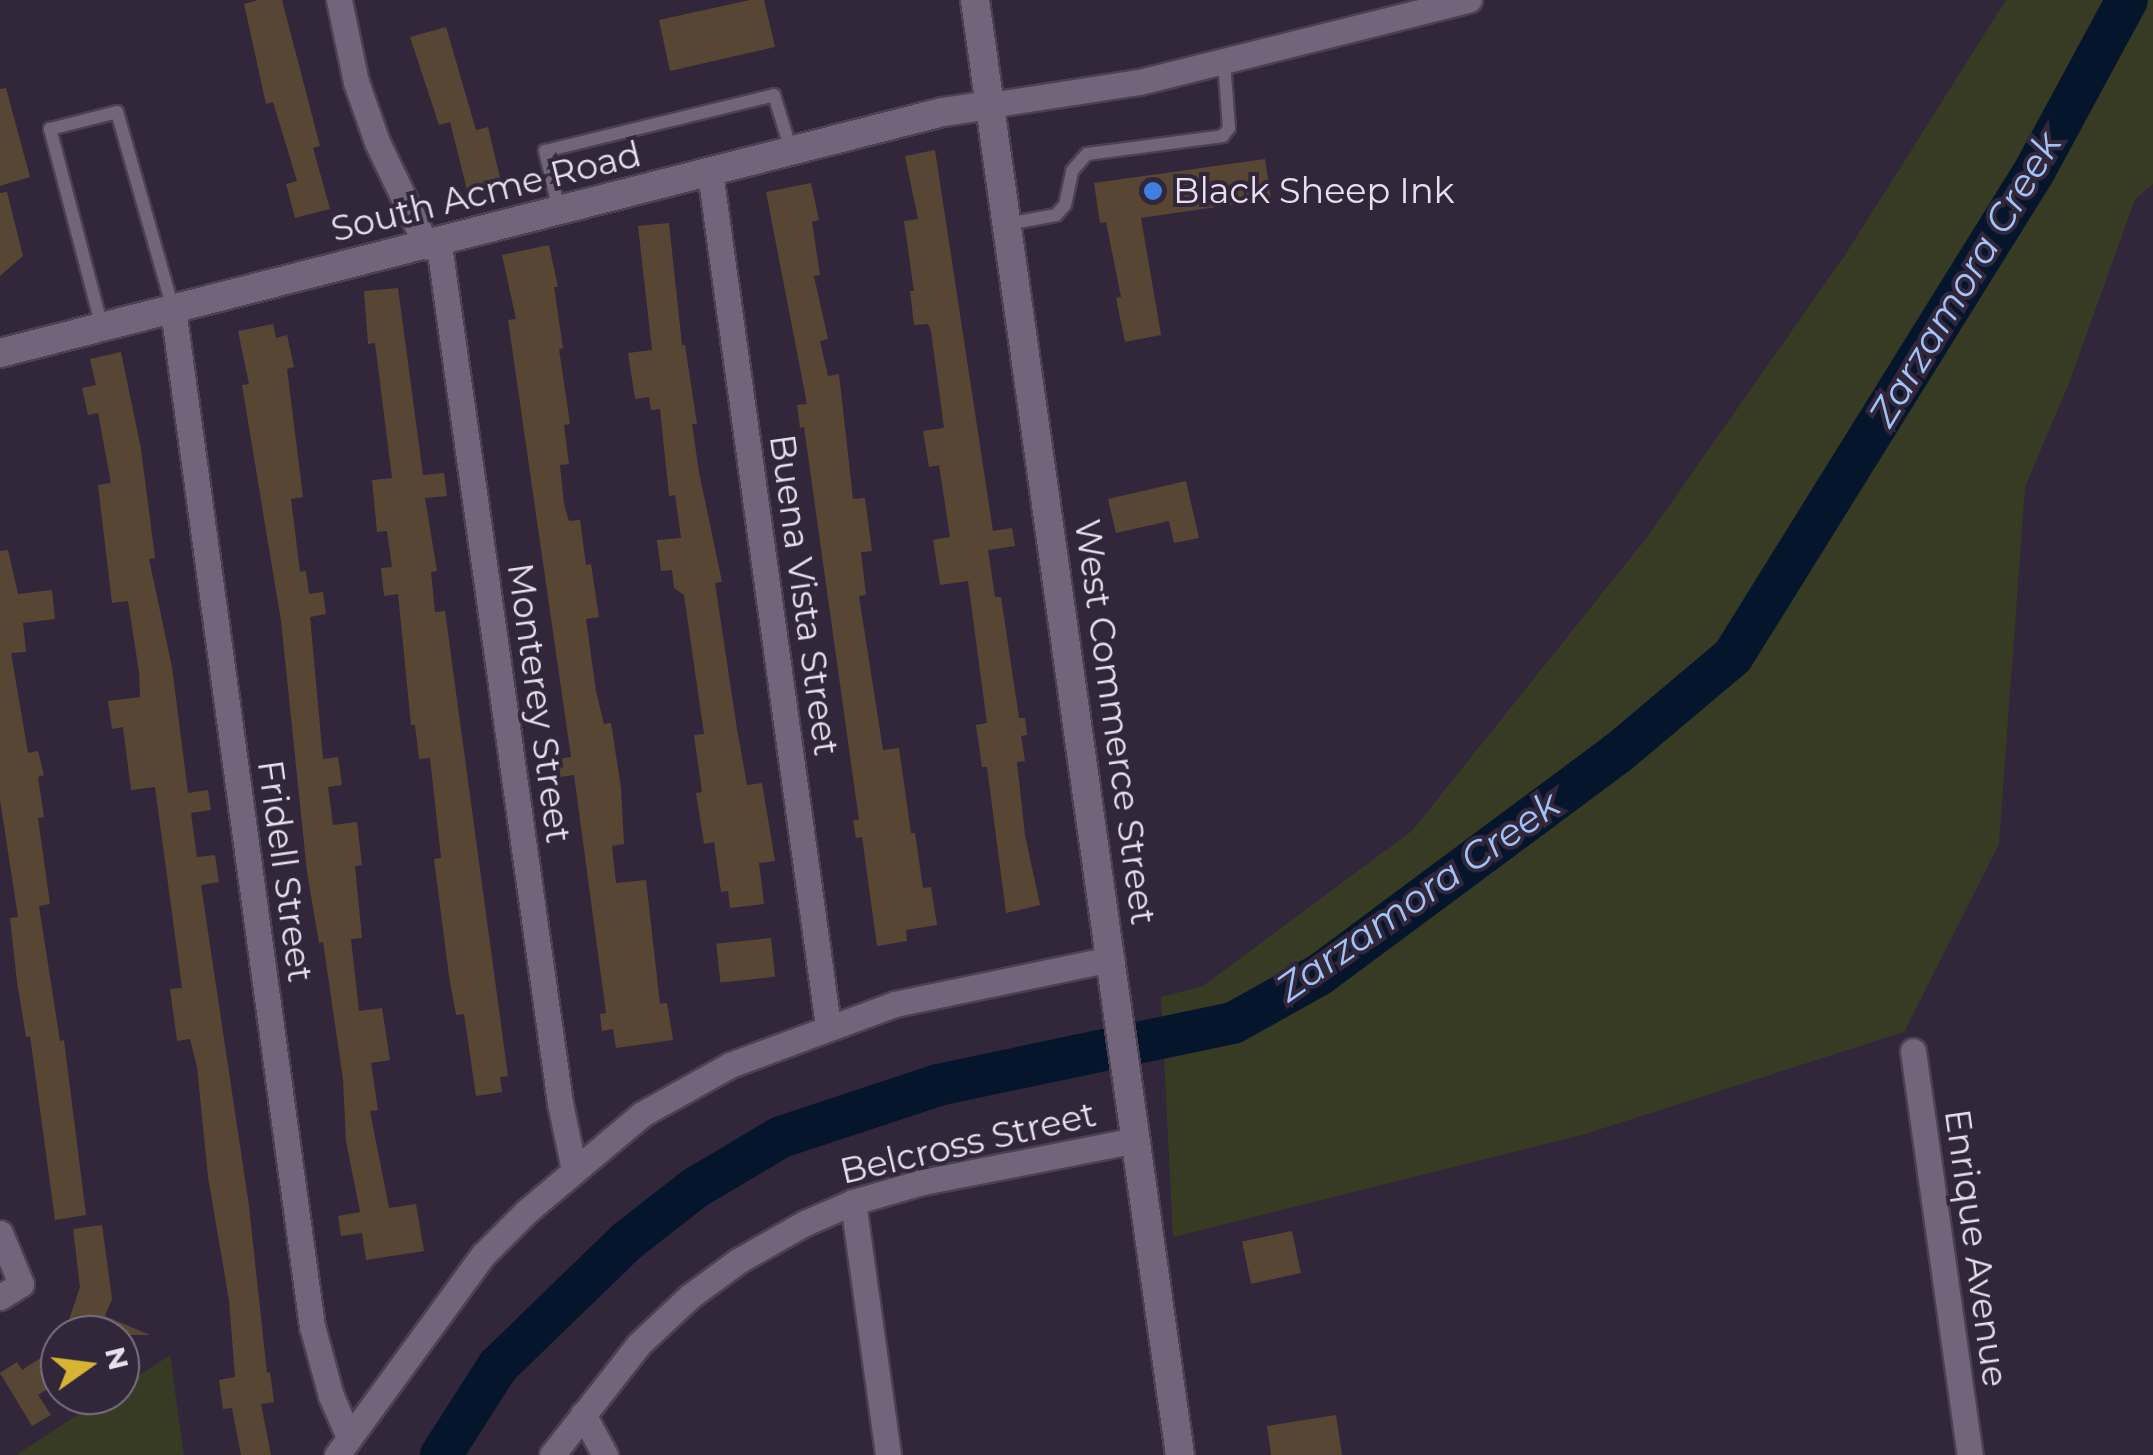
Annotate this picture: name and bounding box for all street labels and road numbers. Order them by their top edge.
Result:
street label: South Acme Road [327,133,645,251]
street label: Buena Vista Street [761,432,847,758]
street label: West Commerce Street [1066,517,1164,927]
street label: Monterey Street [499,560,579,846]
street label: Fridell Street [249,757,321,985]
street label: Belcross Street [836,1093,1100,1193]
street label: Enrique Avenue [1936,1106,2016,1390]

